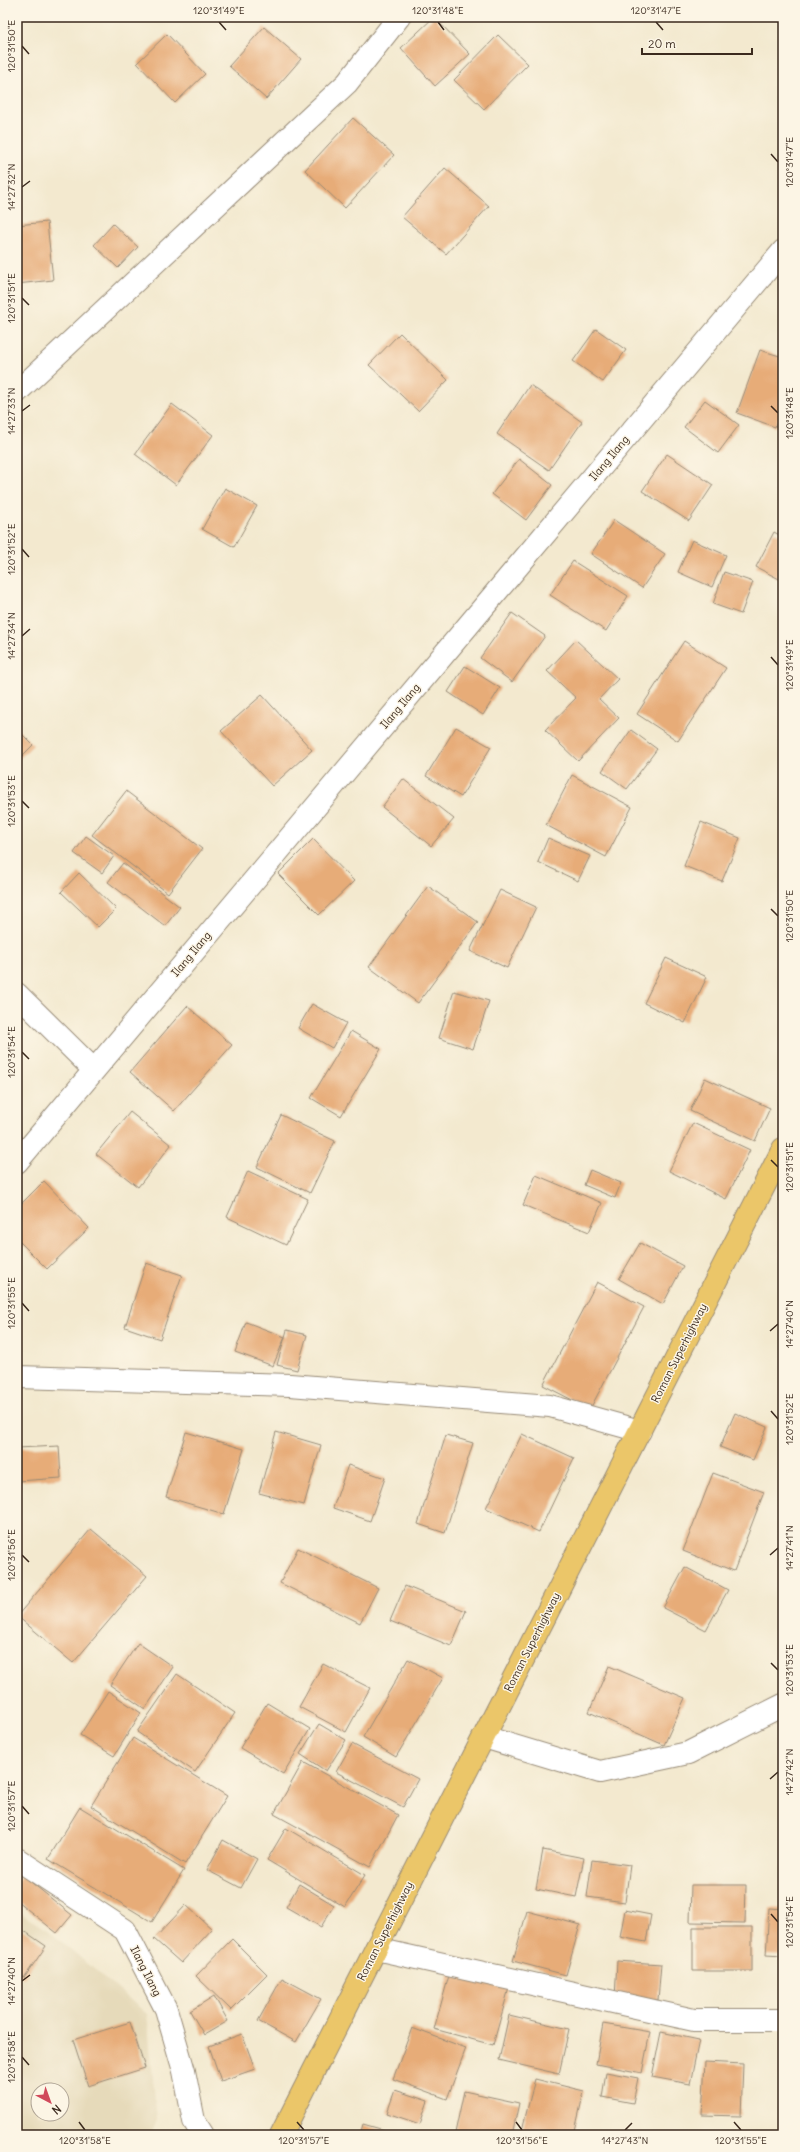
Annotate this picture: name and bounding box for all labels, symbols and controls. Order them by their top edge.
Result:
text: 120°31'49"E [193,4,245,17]
text: 120°31'48"E [412,4,464,17]
text: 120°31'47"E [631,4,681,17]
text: 120°31'50"E [5,20,18,72]
scale bar [642,30,752,56]
text: 20 m [648,36,676,51]
text: 120°31'47"E [783,137,796,187]
text: 14°27'32"N [5,164,18,210]
text: 120°31'51"E [5,273,18,323]
text: 14°27'33"N [5,387,18,435]
text: 120°31'48"E [783,387,796,439]
street label: Ilang Ilang [586,433,632,483]
text: 120°31'52"E [5,523,18,575]
text: 14°27'34"N [5,612,18,660]
text: 120°31'49"E [783,639,796,691]
street label: Ilang Ilang [377,681,423,731]
text: 120°31'53"E [5,775,18,827]
text: 120°31'50"E [783,890,796,942]
street label: Ilang Ilang [168,929,214,979]
text: 120°31'54"E [5,1026,18,1078]
text: 120°31'51"E [783,1142,796,1192]
text: 120°31'55"E [5,1277,18,1329]
text: 14°27'40"N [783,1300,796,1348]
street label: Roman Superhighway [648,1301,710,1405]
text: 120°31'52"E [783,1393,796,1445]
text: 14°27'41"N [783,1525,796,1571]
text: 120°31'56"E [5,1529,18,1581]
street label: Roman Superhighway [501,1590,563,1694]
text: 120°31'53"E [783,1644,796,1696]
text: 14°27'42"N [783,1749,796,1795]
text: 120°31'57"E [5,1781,18,1831]
street label: Roman Superhighway [354,1879,416,1983]
text: 120°31'54"E [783,1896,796,1948]
street label: Ilang Ilang [127,1943,165,1999]
text: 14°27'40"N [5,1957,18,2005]
text: 120°31'58"E [5,2031,18,2083]
north arrow [30,2082,70,2122]
text: N [49,2102,64,2117]
text: 120°31'58"E [59,2134,111,2147]
text: 120°31'57"E [279,2134,329,2147]
text: 120°31'56"E [496,2134,548,2147]
text: 14°27'43"N [602,2134,648,2147]
text: 120°31'55"E [715,2134,767,2147]

